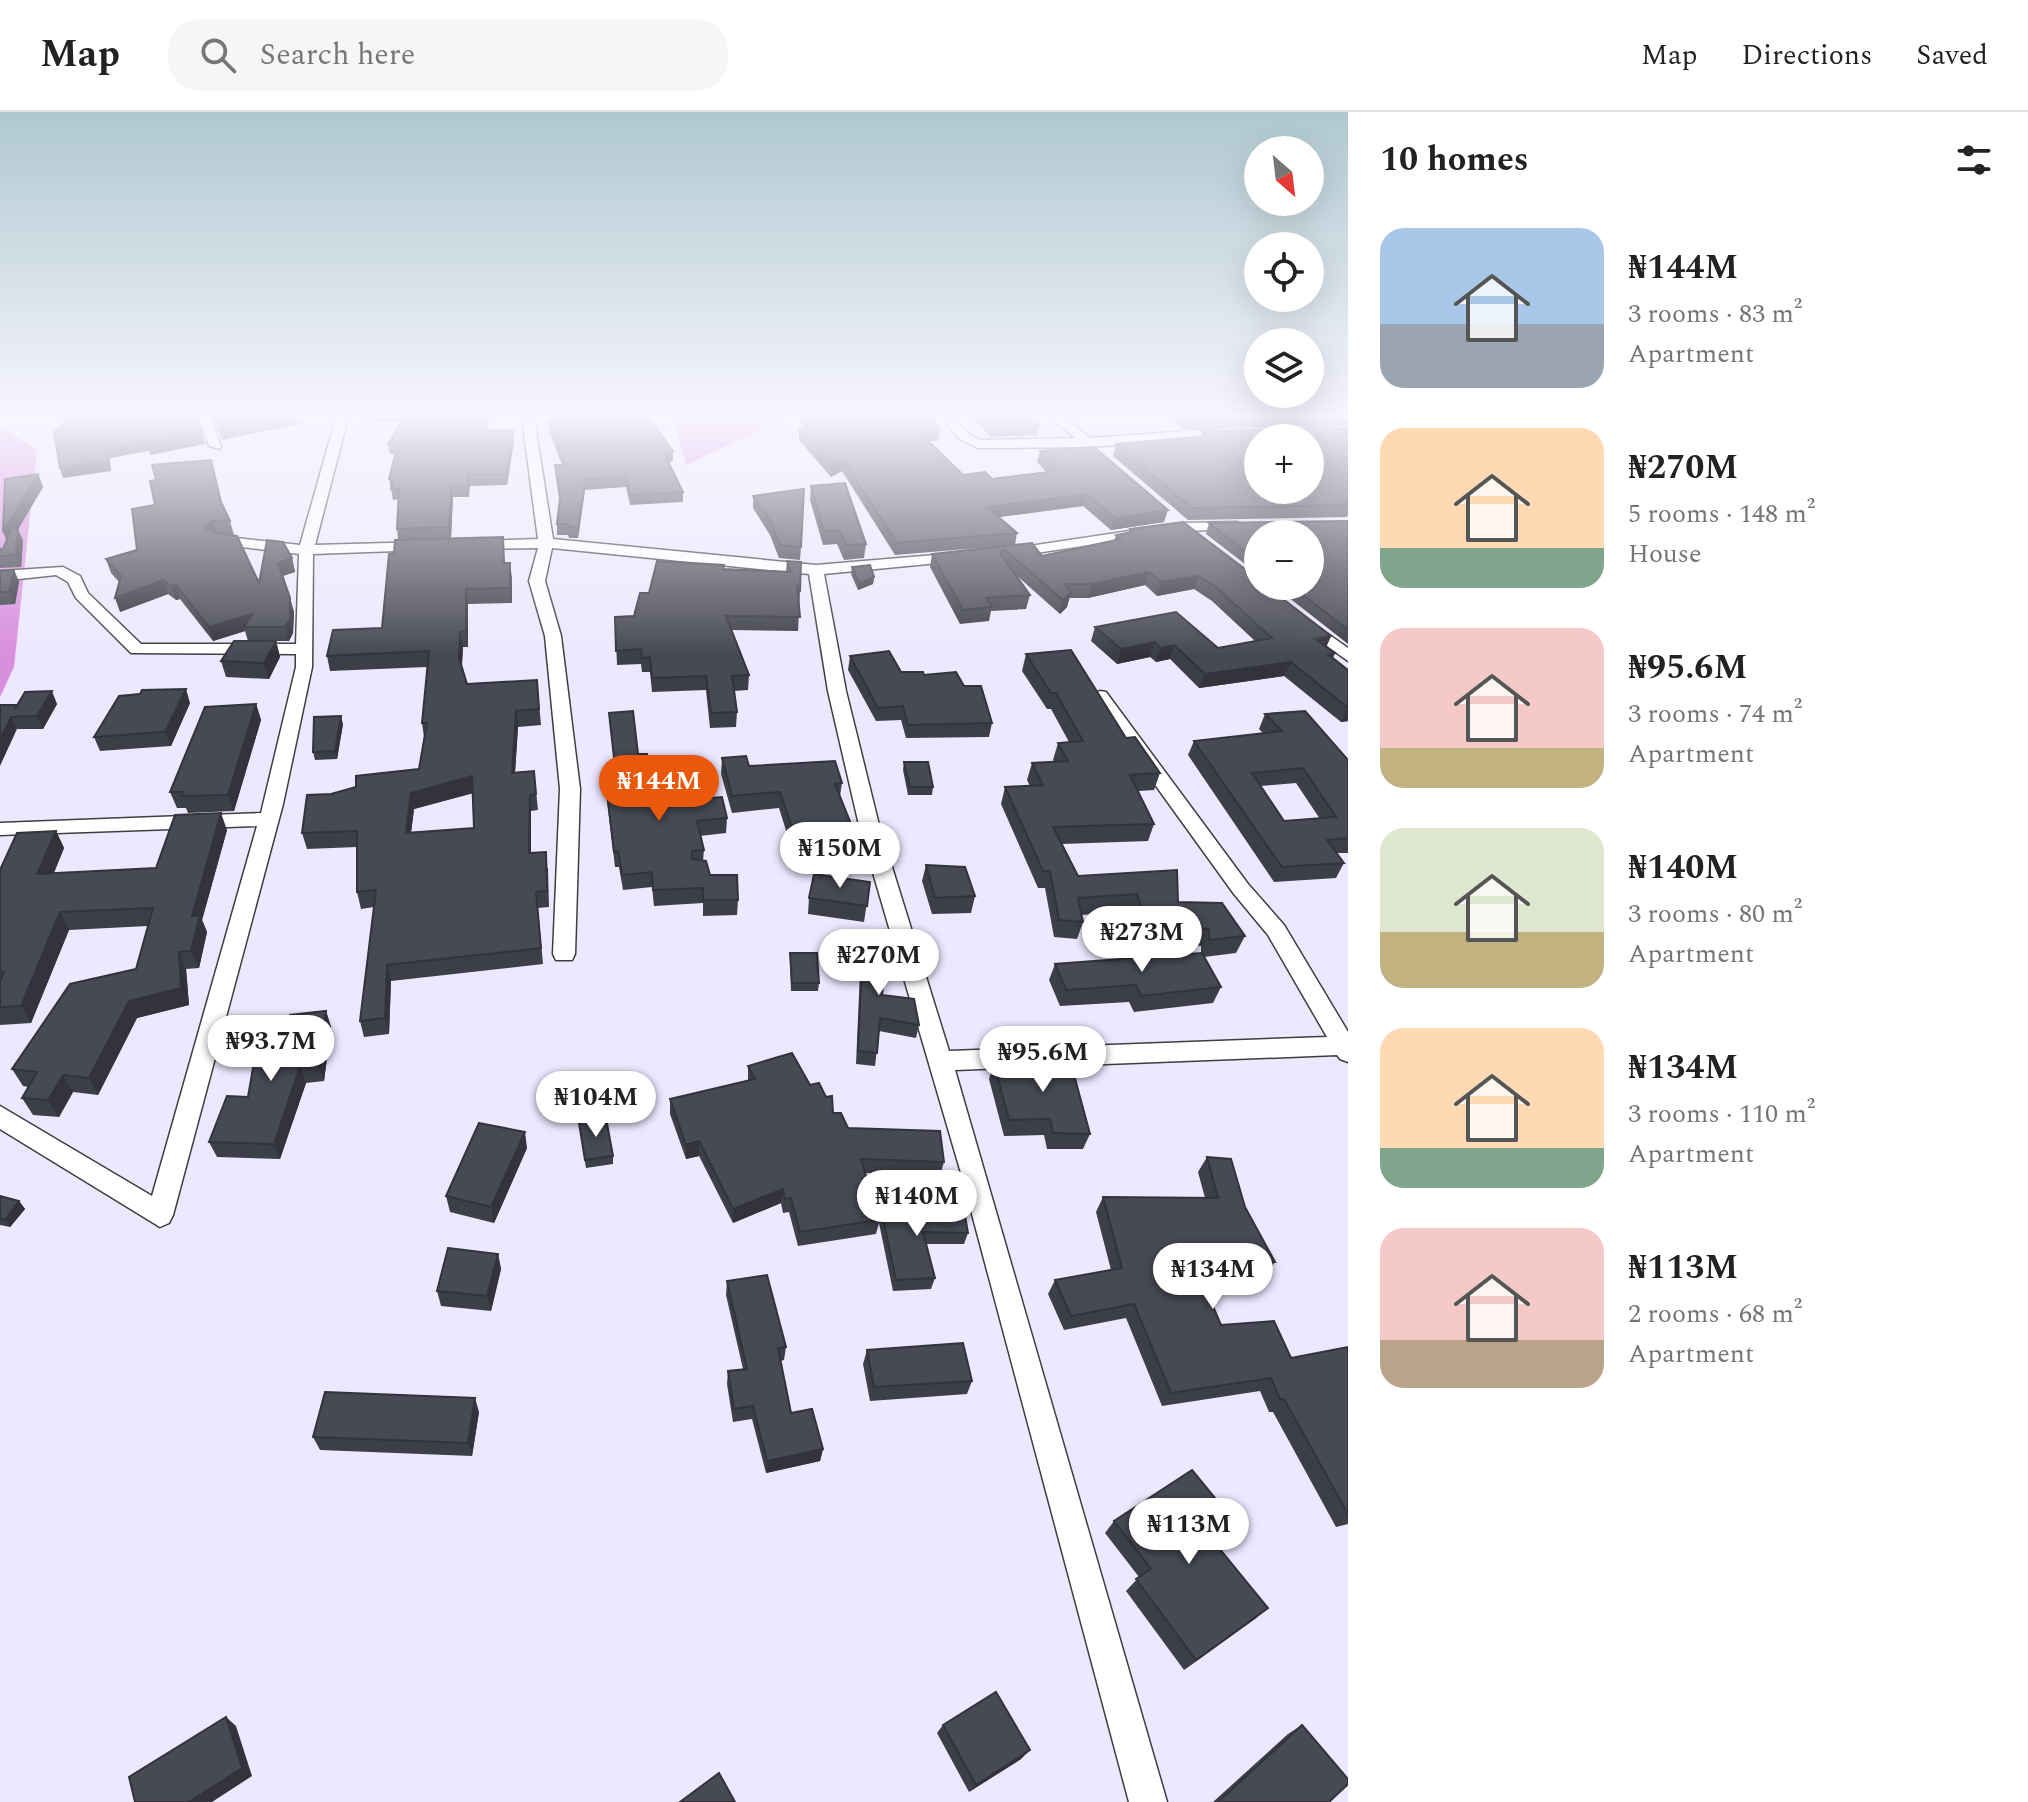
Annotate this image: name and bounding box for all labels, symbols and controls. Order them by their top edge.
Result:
search box [168,19,728,91]
text: Map [40,26,120,84]
text: Search here [260,32,415,78]
icon: search [196,33,240,77]
text: Map [1641,34,1698,77]
text: Directions [1742,34,1872,77]
text: Saved [1916,34,1988,77]
text: 10 homes [1380,134,1529,186]
north arrow [1244,136,1324,216]
map controls [1244,136,1324,600]
icon: filters [1952,138,1996,182]
button: locate [1244,232,1324,312]
text: ₦144M [1628,242,1738,294]
icon: home [1444,260,1540,356]
text: 3 rooms · 83 m² [1628,294,1802,334]
button: layers [1244,328,1324,408]
text: Apartment [1628,334,1754,374]
button: + [1244,424,1324,504]
text: ₦270M [1628,442,1738,494]
icon: home [1444,460,1540,556]
text: 5 rooms · 148 m² [1628,494,1815,534]
button: − [1244,520,1324,600]
text: House [1628,534,1702,574]
text: ₦95.6M [1628,642,1747,694]
icon: home [1444,660,1540,756]
text: 3 rooms · 74 m² [1628,694,1802,734]
text: Apartment [1628,734,1754,774]
pin: ₦144M [603,755,715,823]
text: ₦144M [617,761,701,801]
pin: ₦150M [784,822,896,890]
text: ₦150M [798,828,882,868]
text: ₦140M [1628,842,1738,894]
icon: home [1444,860,1540,956]
text: 3 rooms · 80 m² [1628,894,1802,934]
pin: ₦273M [1086,906,1198,974]
text: ₦273M [1100,912,1184,952]
pin: ₦270M [823,929,935,997]
text: Apartment [1628,934,1754,974]
text: ₦270M [837,935,921,975]
pin: ₦93.7M [206,1015,336,1083]
text: ₦93.7M [225,1021,317,1061]
pin: ₦95.6M [978,1026,1108,1094]
text: ₦95.6M [997,1032,1089,1072]
text: ₦134M [1628,1042,1738,1094]
icon: home [1444,1060,1540,1156]
pin: ₦104M [540,1071,652,1139]
text: ₦104M [554,1077,638,1117]
text: 3 rooms · 110 m² [1628,1094,1815,1134]
text: Apartment [1628,1134,1754,1174]
pin: ₦140M [861,1170,973,1238]
text: ₦140M [875,1176,959,1216]
text: ₦113M [1628,1242,1738,1294]
pin: ₦134M [1157,1243,1269,1311]
text: ₦134M [1171,1249,1255,1289]
icon: home [1444,1260,1540,1356]
text: 2 rooms · 68 m² [1628,1294,1802,1334]
text: Apartment [1628,1334,1754,1374]
pin: ₦113M [1133,1498,1245,1566]
text: ₦113M [1147,1504,1231,1544]

